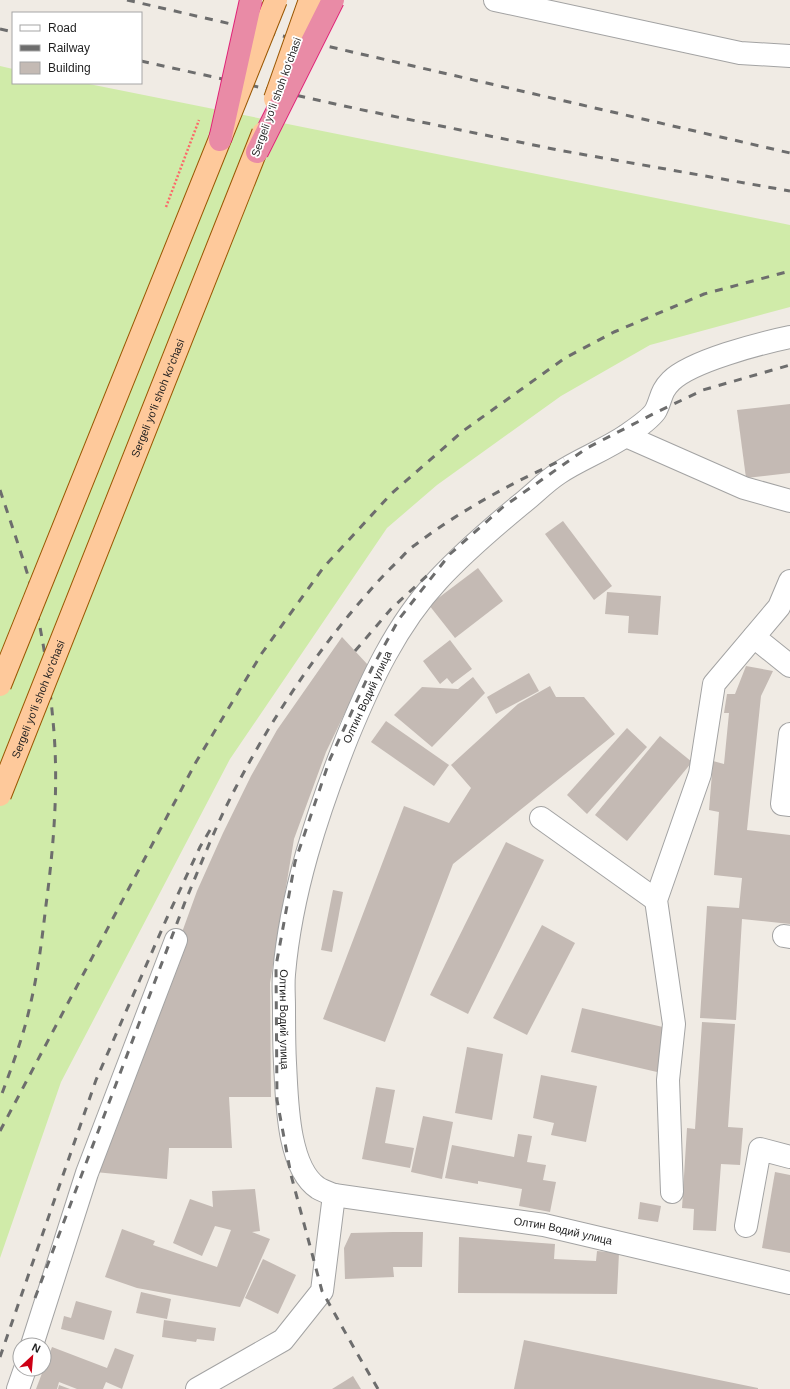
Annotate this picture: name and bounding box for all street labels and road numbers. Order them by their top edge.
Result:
street label: Sergeli yo‘li shoh ko‘chasi [249,36,303,158]
street label: Sergeli yo‘li shoh ko‘chasi [129,337,187,459]
street label: Sergeli yo‘li shoh ko‘chasi [9,638,67,760]
street label: Олтин Водий улица [340,648,394,745]
street label: Олтин Водий улица [278,969,291,1071]
street label: Олтин Водий улица [513,1215,614,1247]

